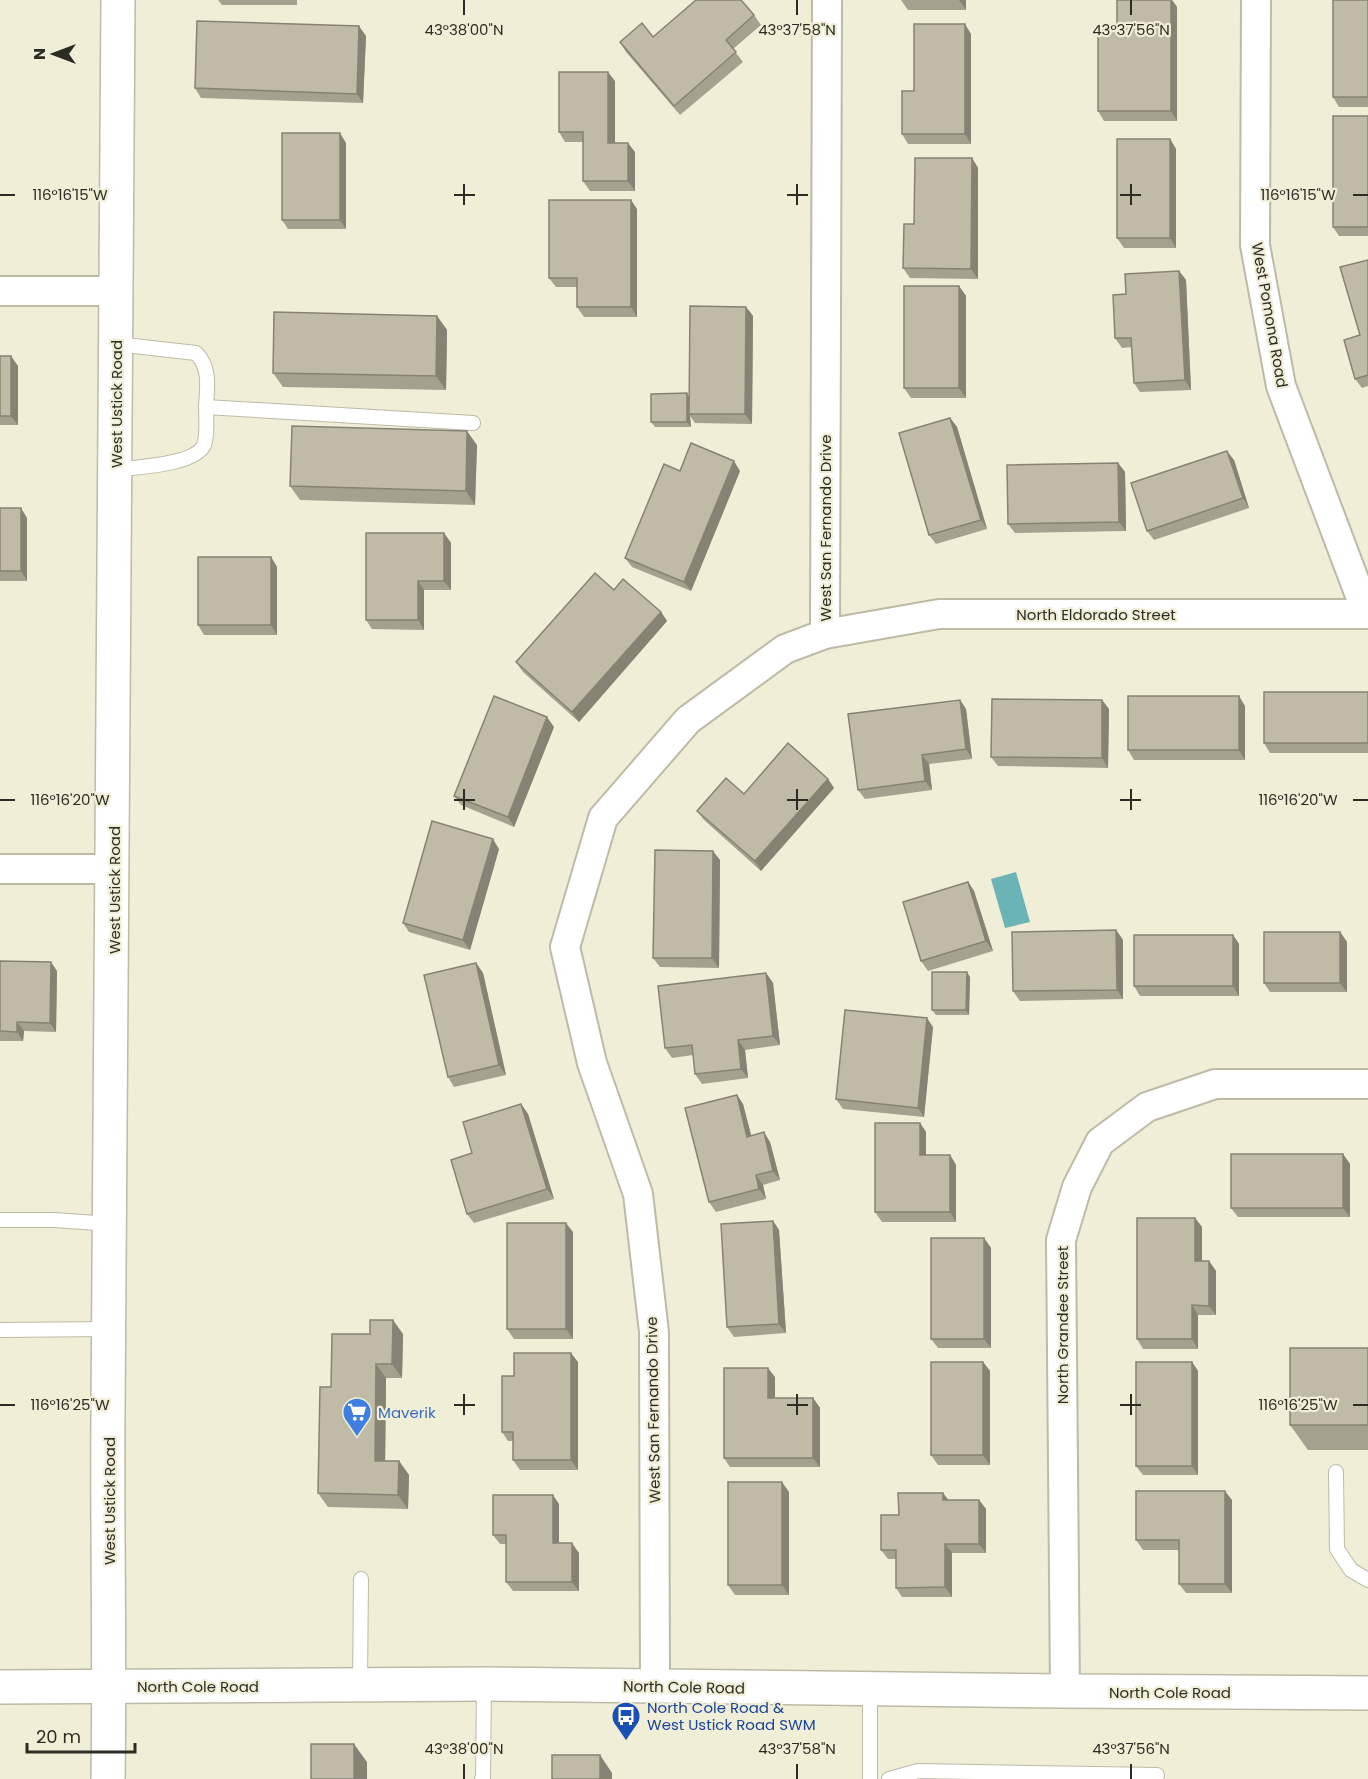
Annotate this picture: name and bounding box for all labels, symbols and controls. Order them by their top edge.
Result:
text: 43°38'00"N [425,19,503,40]
text: 43°37'58"N [758,19,836,40]
text: 43°37'56"N [1092,19,1170,40]
north arrow [24,24,84,84]
text: N [28,48,51,60]
text: 116°16'15"W [32,184,108,205]
text: 116°16'15"W [1260,184,1336,205]
street label: West Pomona Road [1247,241,1293,389]
street label: West Ustick Road [106,340,127,468]
street label: West San Fernando Drive [815,435,836,621]
street label: North Eldorado Street [1016,604,1176,625]
text: 116°16'20"W [30,789,110,810]
text: 116°16'20"W [1258,789,1338,810]
street label: West Ustick Road [104,826,125,954]
street label: North Grandee Street [1052,1246,1073,1404]
street label: West San Fernando Drive [641,1316,665,1504]
text: 116°16'25"W [30,1394,110,1415]
text: 116°16'25"W [1258,1394,1338,1415]
supermarket icon: Maverik [341,1396,373,1438]
place label: Maverik [378,1402,436,1423]
street label: West Ustick Road [99,1437,120,1565]
street label: North Cole Road [623,1675,745,1699]
street label: North Cole Road [137,1676,259,1697]
street label: North Cole Road [1109,1682,1231,1703]
place label: North Cole Road & West Ustick Road SWM [647,1697,816,1735]
bus stop icon: North Cole Road & West Ustick Road SWM [610,1700,642,1742]
scale bar [27,1716,135,1754]
text: 20 m [36,1724,81,1749]
text: 43°38'00"N [425,1738,503,1759]
text: 43°37'58"N [758,1738,836,1759]
text: 43°37'56"N [1092,1738,1170,1759]

